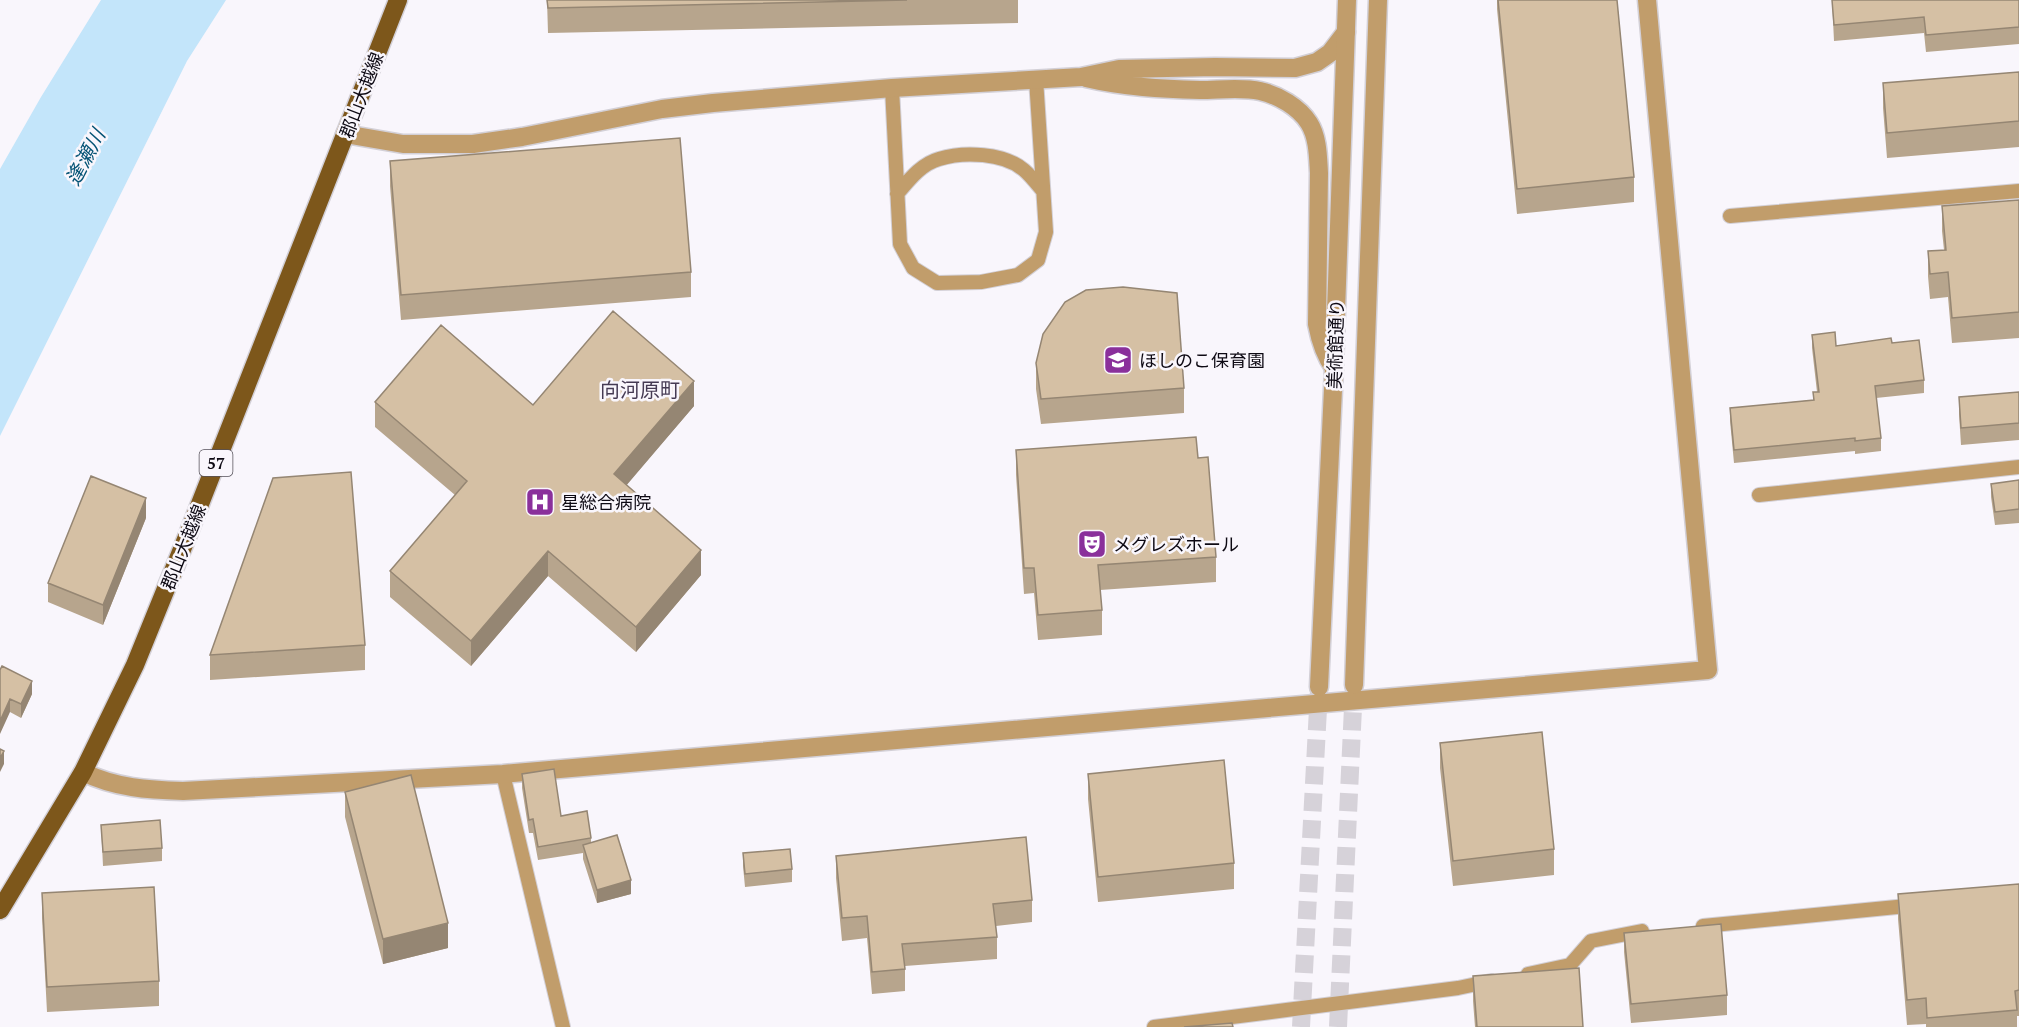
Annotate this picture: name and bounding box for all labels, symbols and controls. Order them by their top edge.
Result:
street label: 郡山大越線 [334,49,388,141]
water label: 逢瀬川 [59,122,112,190]
street label: 美術館通り [1321,299,1349,389]
school or university icon: ほしのこ保育園 [1102,344,1134,376]
place label: ほしのこ保育園 [1139,348,1265,372]
district label: 向河原町 [600,376,680,403]
road number: 57 [200,450,232,476]
hospital icon: 星総合病院 [524,486,556,518]
place label: 星総合病院 [561,490,651,514]
street label: 郡山大越線 [155,501,211,593]
theatre icon: メグレズホール [1076,528,1108,560]
place label: メグレズホール [1113,532,1239,556]

